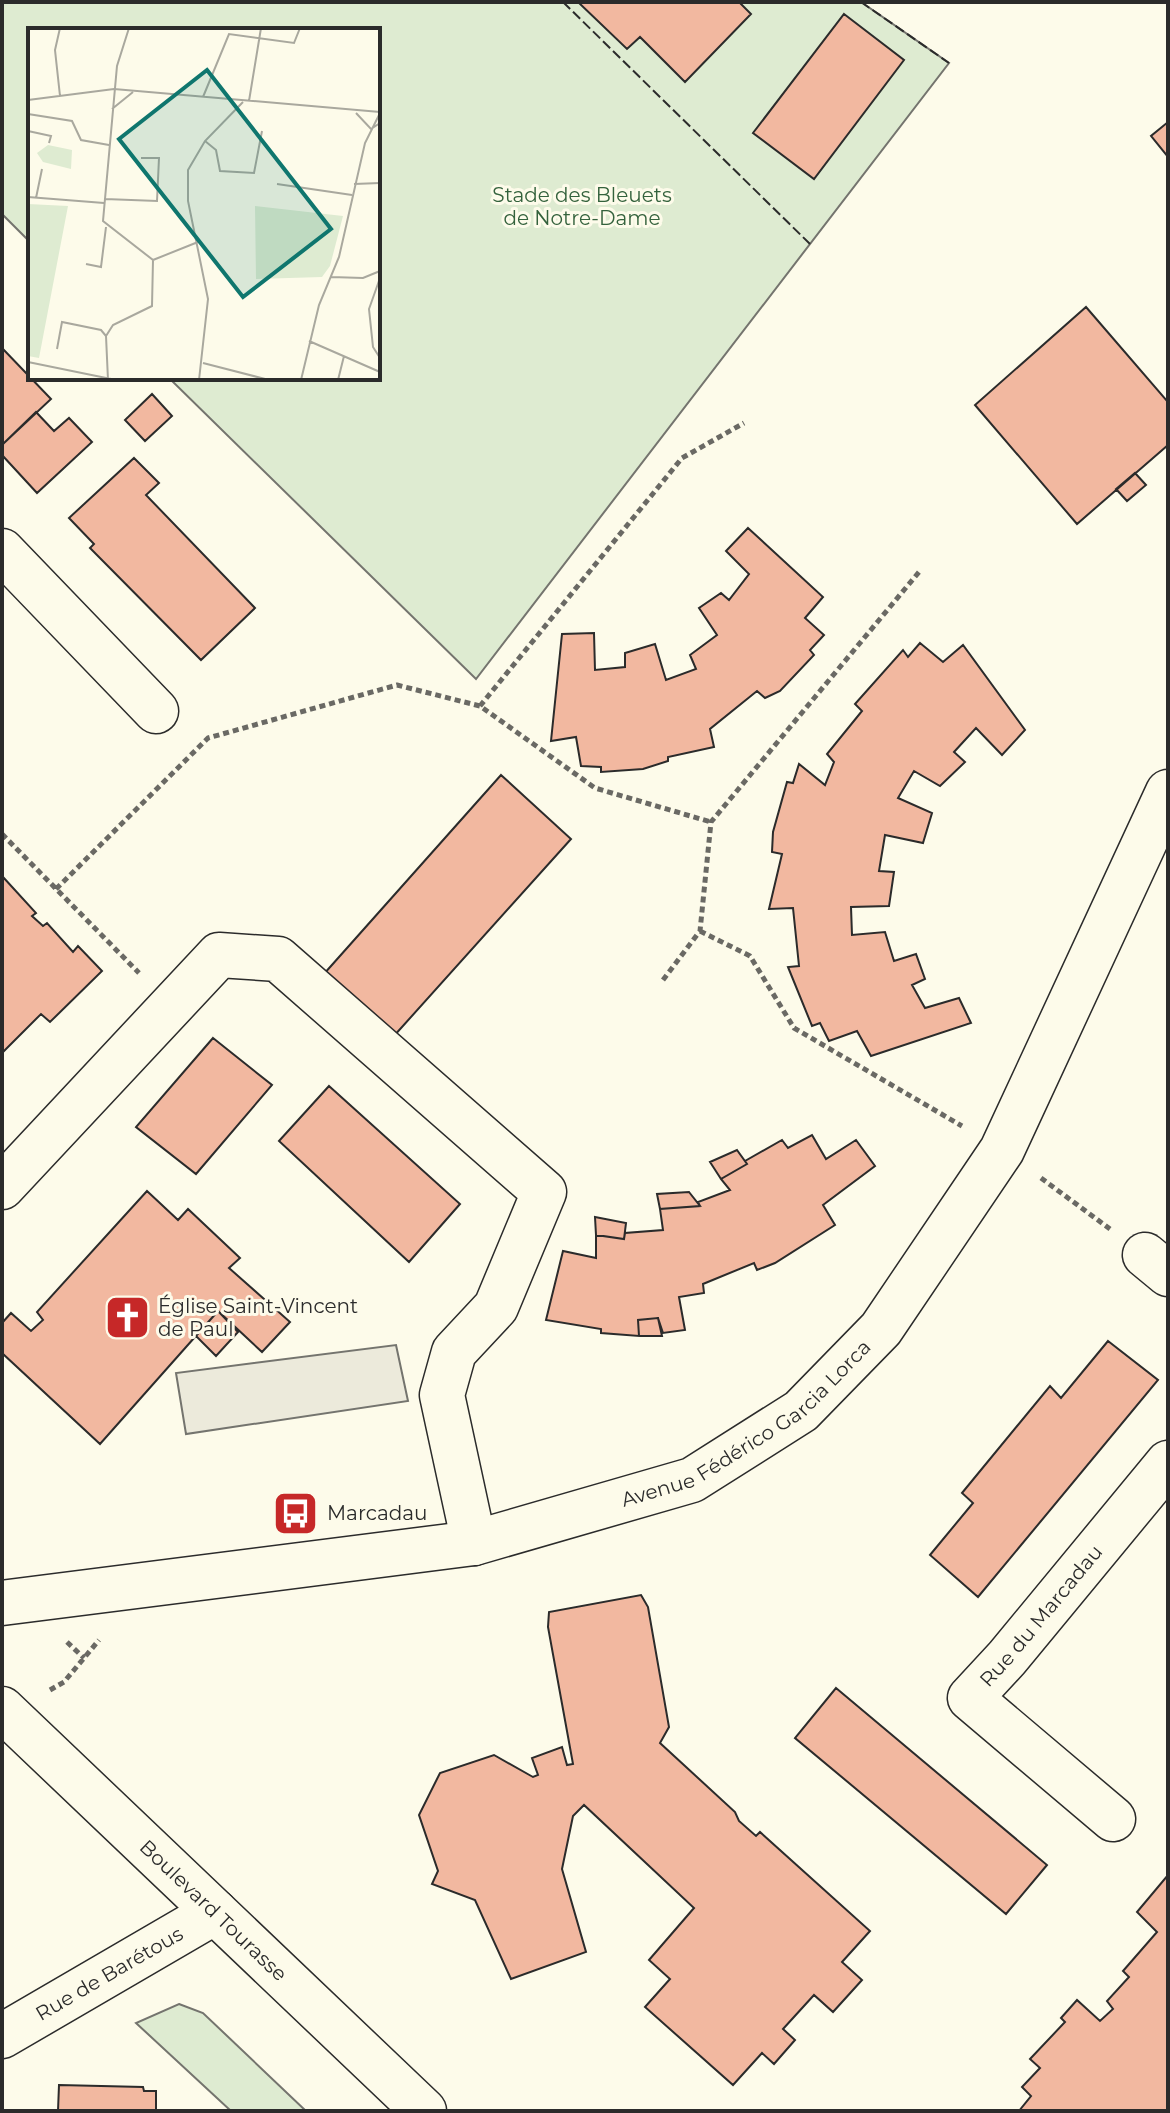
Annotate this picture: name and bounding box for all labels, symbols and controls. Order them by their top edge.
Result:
inset map [28,28,380,380]
park label: Stade des Bleuets de Notre-Dame [492,183,672,230]
church icon: Église Saint-Vincent de Paul [103,1293,151,1341]
place label: Église Saint-Vincent de Paul [158,1294,358,1341]
street label: Avenue Fédérico Garcia Lorca [618,1335,876,1512]
bus stop icon: Marcadau [272,1489,320,1537]
place label: Marcadau [327,1501,428,1525]
street label: Rue du Marcadau [975,1540,1107,1692]
street label: Boulevard Tourasse [135,1835,292,1986]
street label: Rue de Barétous [31,1921,187,2026]

